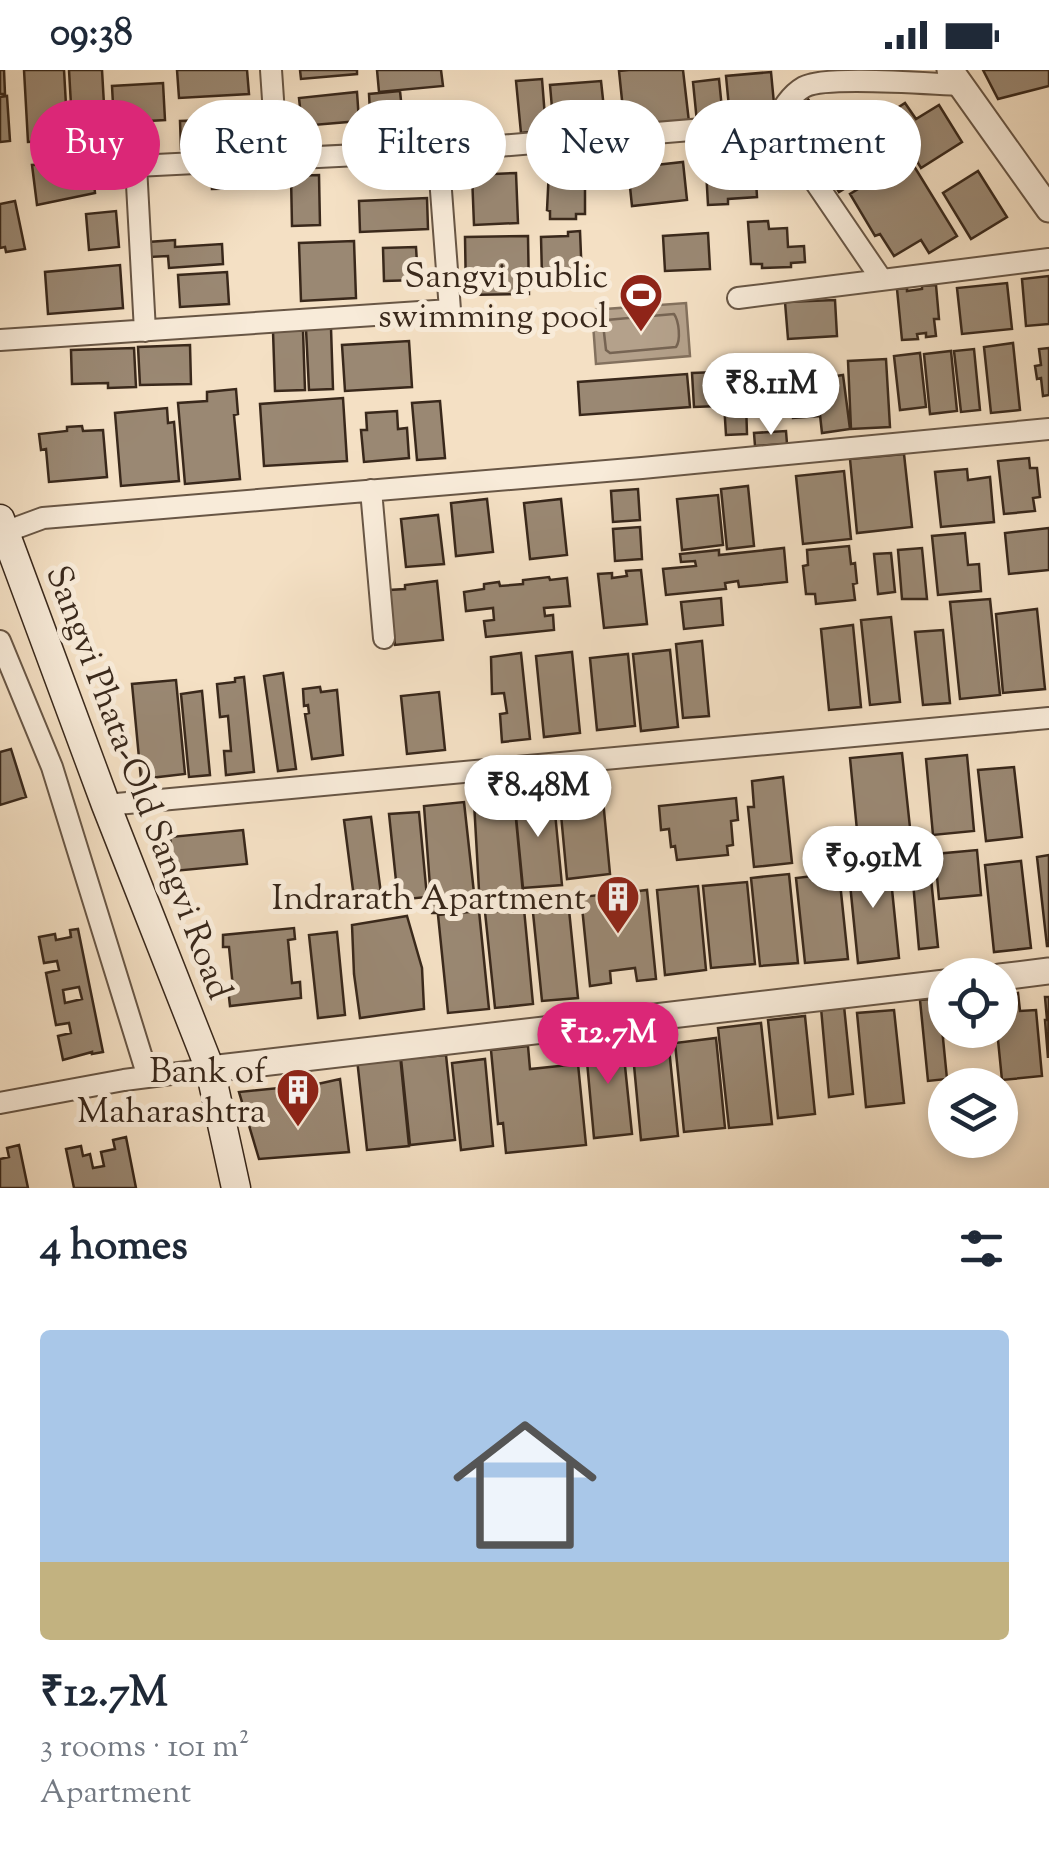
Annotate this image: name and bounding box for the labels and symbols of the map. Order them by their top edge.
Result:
place label: Sangvi public swimming pool [378,253,608,344]
sports icon: Sangvi public swimming pool [618,272,664,333]
pin: ₹8.11M [690,353,852,438]
street label: Sangvi Phata-Old Sangvi Road [30,559,243,1008]
pin: ₹8.48M [457,755,619,840]
pin: ₹9.91M [792,826,954,911]
building icon: Indrarath Apartment [595,874,641,935]
place label: Indrarath Apartment [272,875,586,926]
pin: ₹12.7M [527,1002,689,1087]
place label: Bank of Maharashtra [77,1048,268,1139]
building icon: Bank of Maharashtra [275,1067,321,1128]

